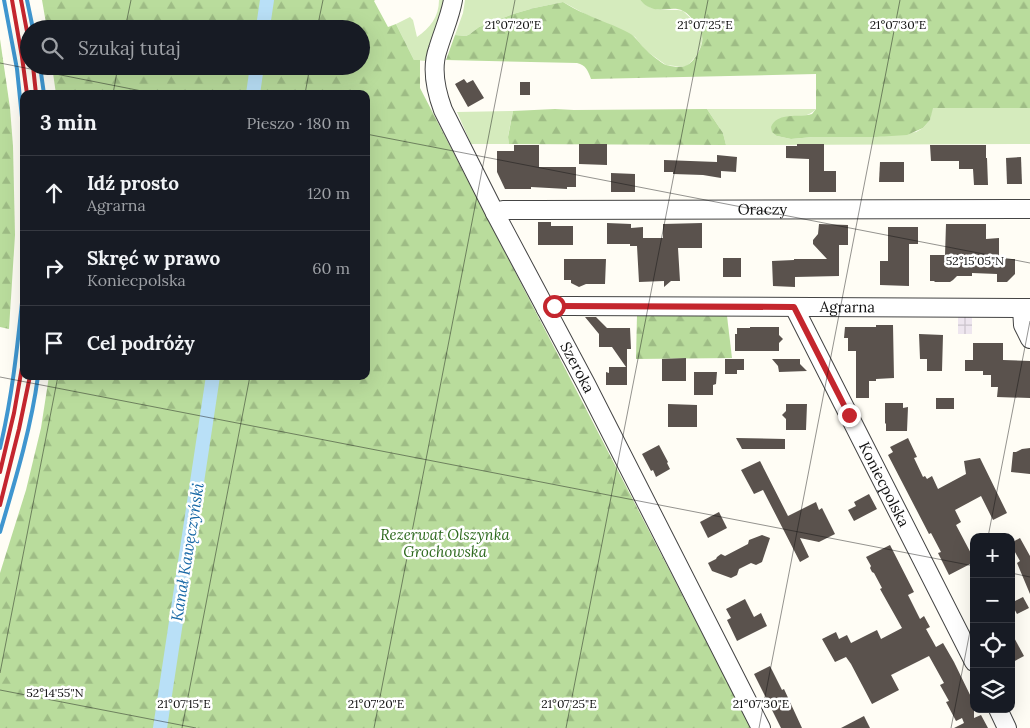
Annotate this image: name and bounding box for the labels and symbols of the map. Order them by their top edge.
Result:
text: 21°07'20"E [485,17,541,32]
text: 21°07'25"E [677,17,733,32]
text: 21°07'30"E [870,17,926,32]
street label: Oraczy [738,199,787,219]
text: 52°15'05"N [946,253,1004,268]
route start [543,295,566,318]
street label: Agrarna [819,297,875,316]
street label: Szeroka [556,338,599,396]
route end [838,404,861,427]
street label: Koniecpolska [855,439,914,530]
water label: Kanał Kawęczyński [166,481,208,623]
park label: Rezerwat Olszynka Grochowska [380,525,511,561]
text: 52°14'55"N [26,685,84,700]
text: 21°07'15"E [157,696,211,711]
text: 21°07'20"E [348,696,404,711]
text: 21°07'25"E [541,696,597,711]
text: 21°07'30"E [733,696,789,711]

